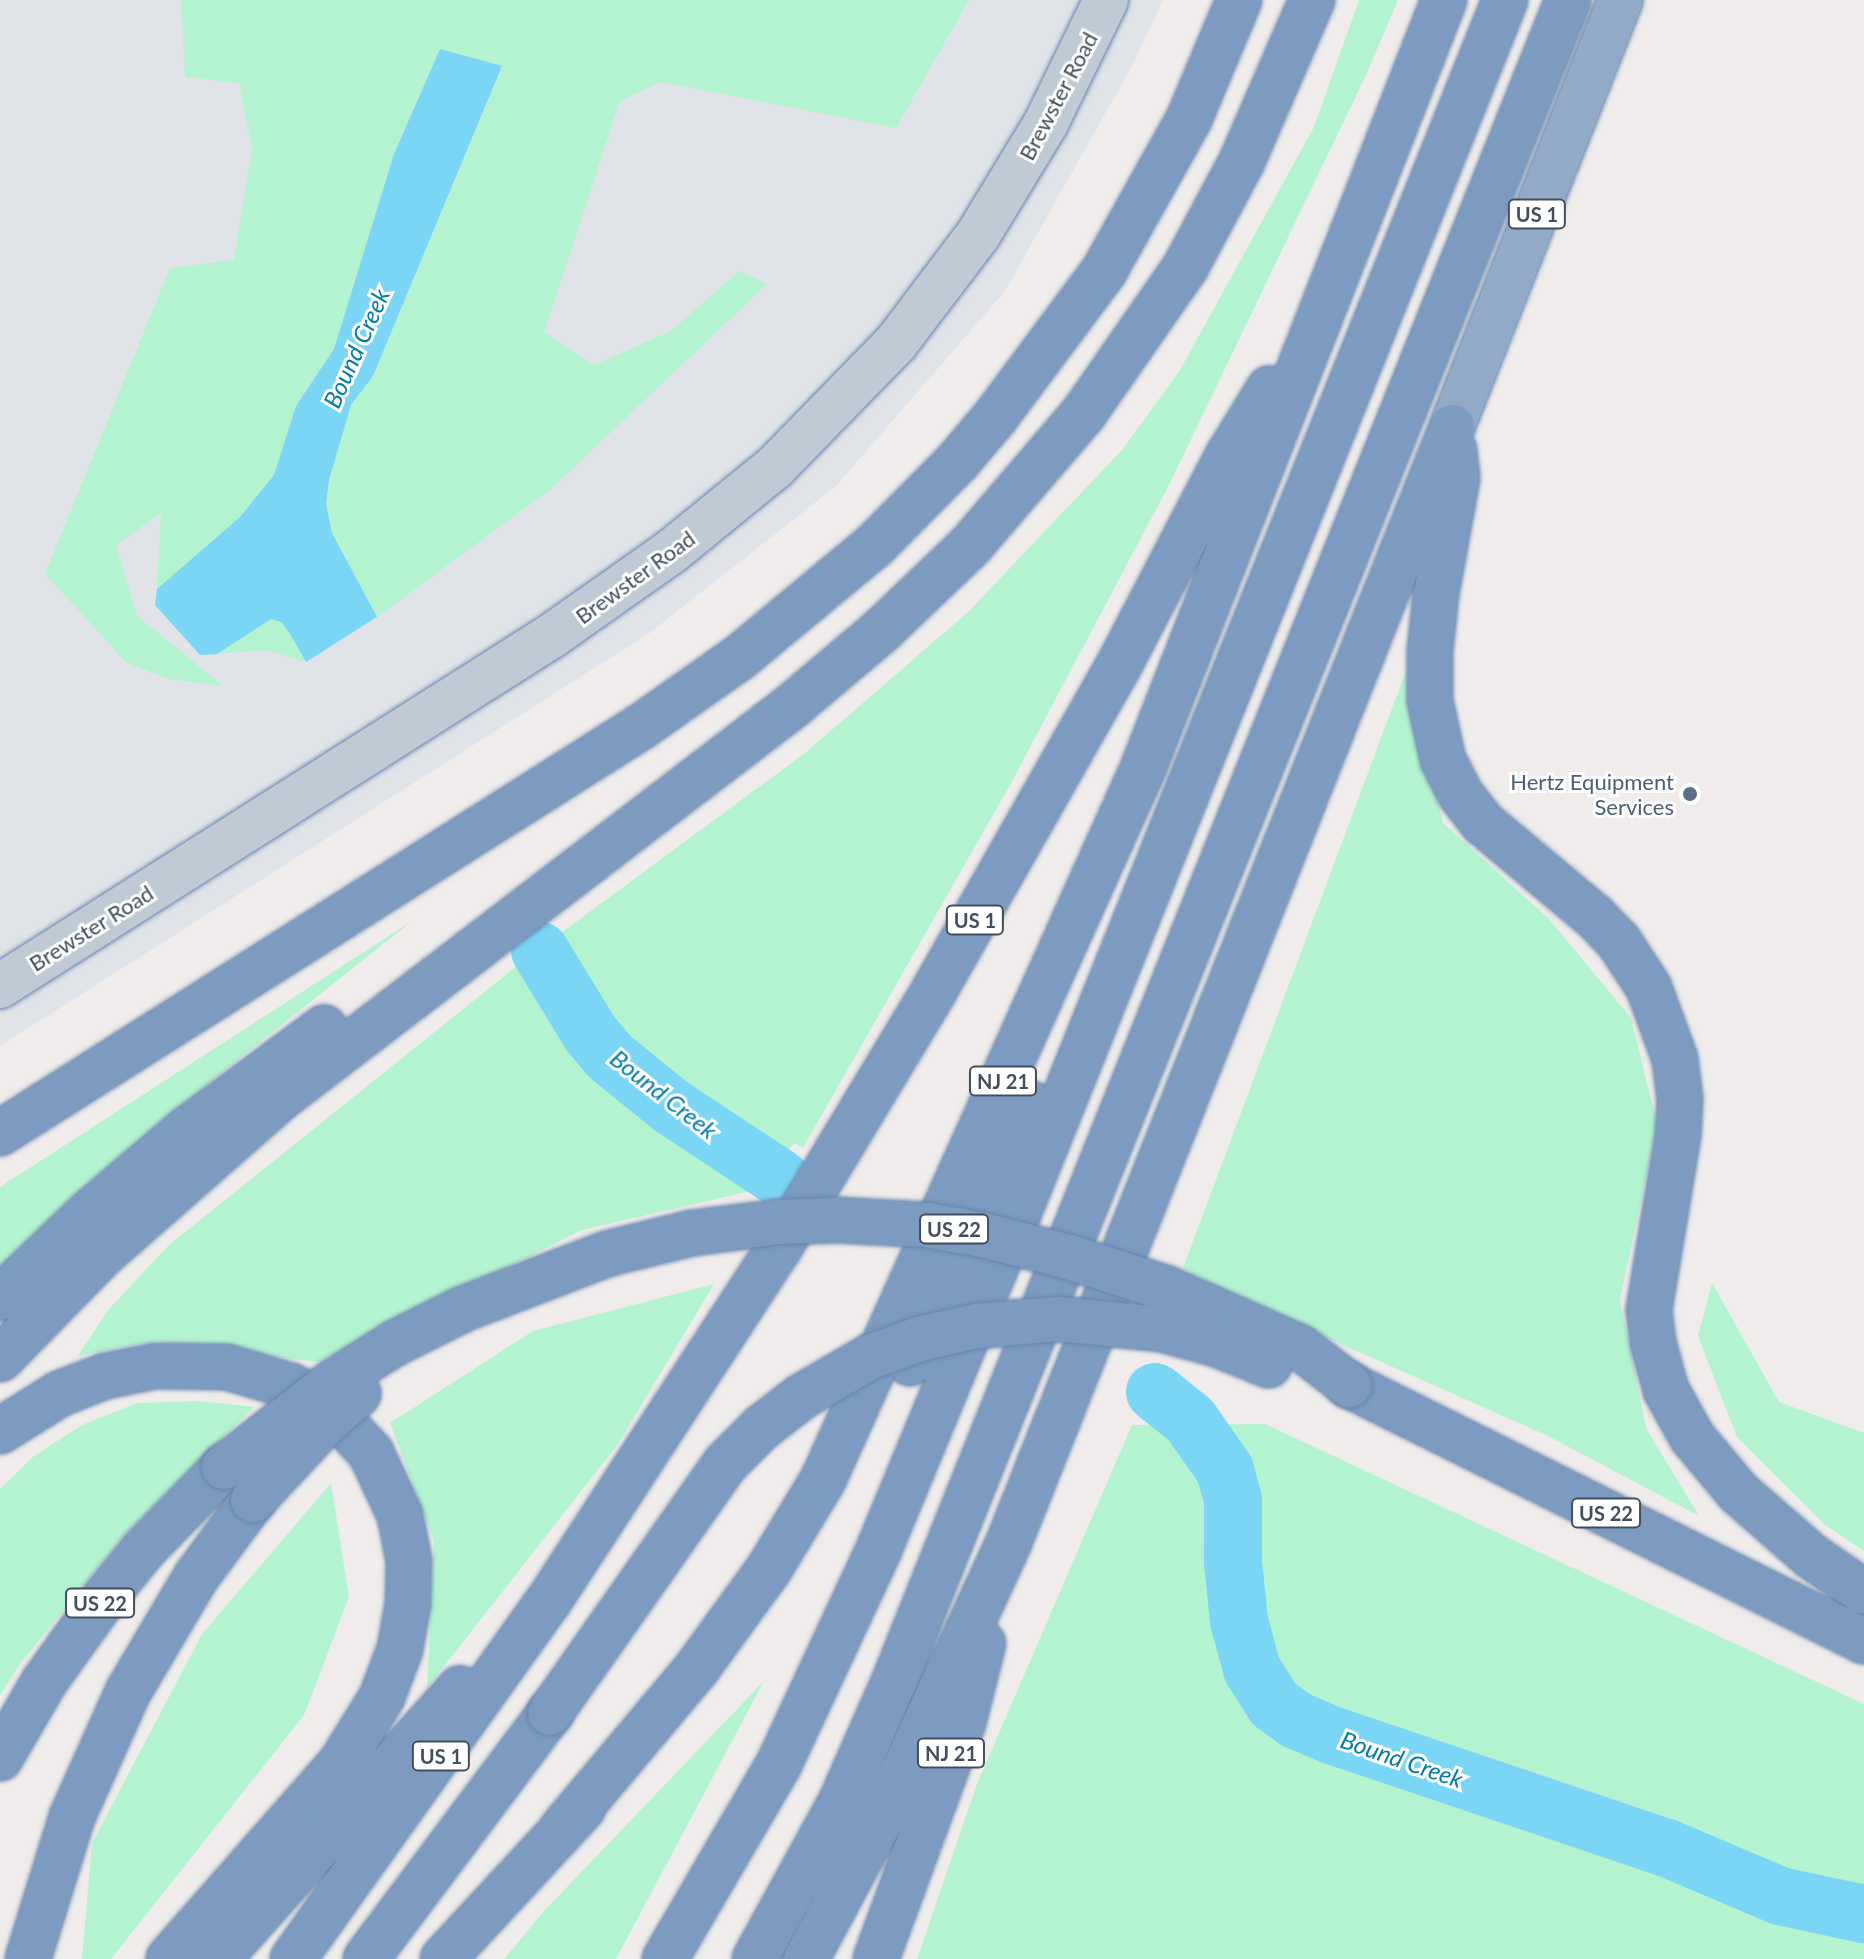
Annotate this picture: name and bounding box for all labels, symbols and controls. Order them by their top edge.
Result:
street label: Brewster Road [1013,27,1103,165]
road number: US 1 [1507,198,1567,230]
water label: Bound Creek [317,284,395,412]
street label: Brewster Road [570,525,700,629]
place label: Hertz Equipment Services [1510,768,1674,820]
marker: Hertz Equipment Services [1681,785,1699,803]
street label: Brewster Road [24,879,158,977]
road number: US 1 [945,904,1005,936]
water label: Bound Creek [605,1043,723,1145]
road number: NJ 21 [967,1065,1039,1097]
road number: US 22 [918,1213,990,1245]
road number: US 22 [1570,1497,1642,1529]
road number: US 22 [64,1587,136,1619]
water label: Bound Creek [1337,1725,1467,1793]
road number: NJ 21 [915,1737,987,1769]
road number: US 1 [411,1740,471,1772]

